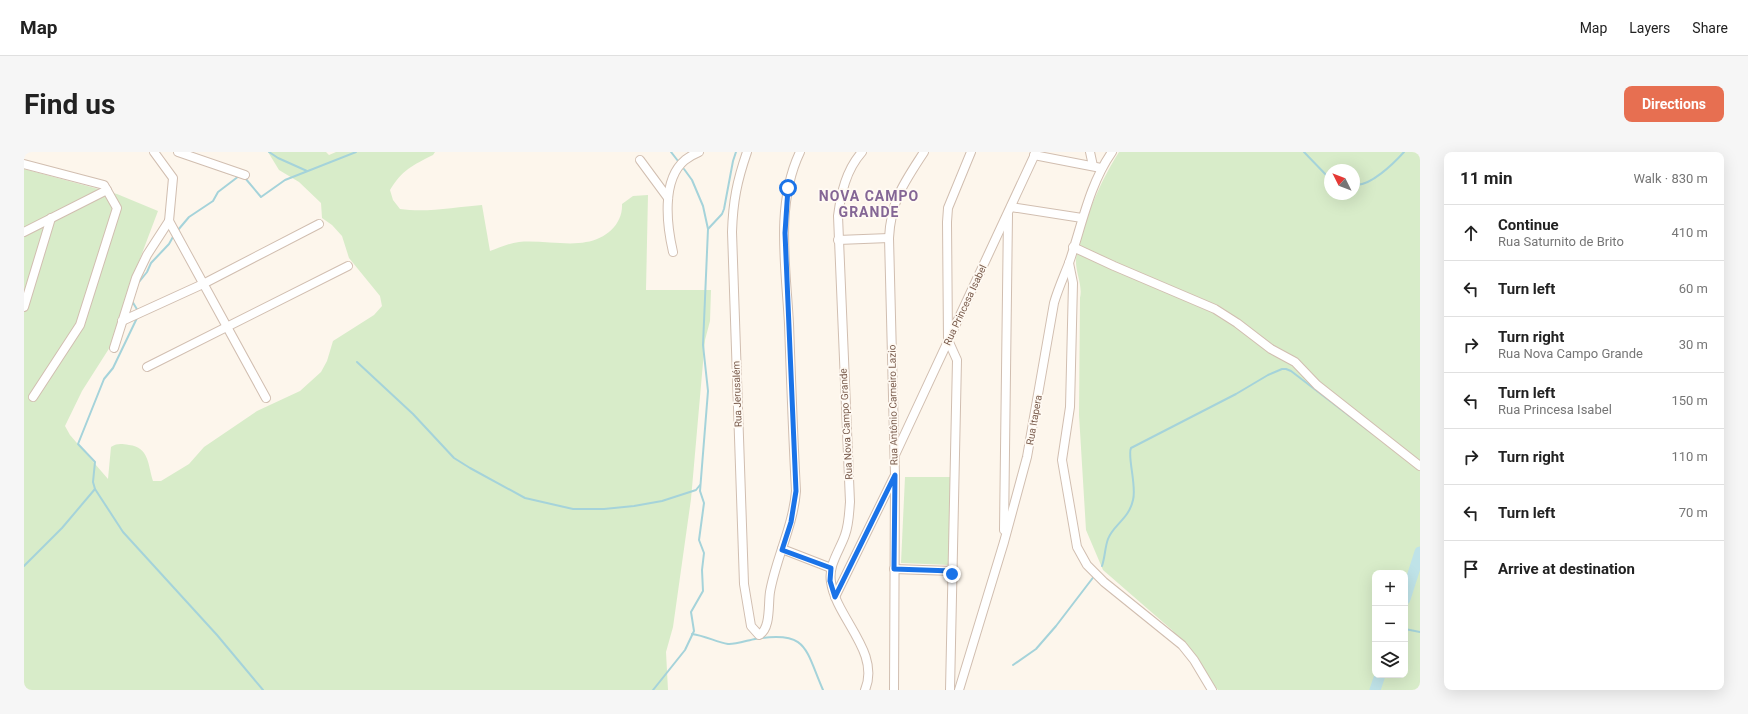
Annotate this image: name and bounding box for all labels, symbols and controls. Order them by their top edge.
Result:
text: Map [20,16,58,39]
text: Map [1580,20,1607,36]
text: Layers [1629,20,1670,36]
text: Share [1692,20,1728,36]
button: Directions [1624,86,1724,122]
text: Find us [24,88,115,121]
north arrow [1324,164,1360,200]
text: 11 min [1460,168,1513,188]
text: Walk · 830 m [1633,171,1708,186]
route start [779,179,797,197]
district label: NOVA CAMPO GRANDE [819,188,919,220]
text: Continue [1498,216,1559,234]
icon: ahead [1460,222,1482,244]
text: 410 m [1671,225,1708,240]
text: Rua Saturnito de Brito [1498,234,1624,249]
street label: Rua Princesa Isabel [942,263,988,347]
icon: left [1460,278,1482,300]
text: Turn left [1498,280,1555,298]
text: 60 m [1679,281,1708,296]
text: Turn right [1498,328,1564,346]
icon: right [1460,334,1482,356]
text: 30 m [1679,337,1708,352]
street label: Rua Antônio Carneiro Lazio [886,344,900,465]
text: Rua Nova Campo Grande [1498,346,1643,361]
street label: Rua Jerusalém [730,360,744,427]
street label: Rua Nova Campo Grande [838,368,854,480]
text: Turn left [1498,384,1555,402]
icon: left [1460,390,1482,412]
text: 150 m [1671,393,1708,408]
street label: Rua Itapera [1024,394,1044,446]
text: Rua Princesa Isabel [1498,402,1612,417]
icon: right [1460,446,1482,468]
text: Turn right [1498,448,1564,466]
text: 110 m [1671,449,1708,464]
icon: left [1460,502,1482,524]
text: Turn left [1498,504,1555,522]
text: 70 m [1679,505,1708,520]
icon: arrive [1460,558,1482,580]
text: Arrive at destination [1498,560,1635,578]
route end [943,565,961,583]
map controls [1372,570,1408,678]
button: + [1372,570,1408,606]
button: − [1372,606,1408,642]
button: layers [1372,642,1408,678]

